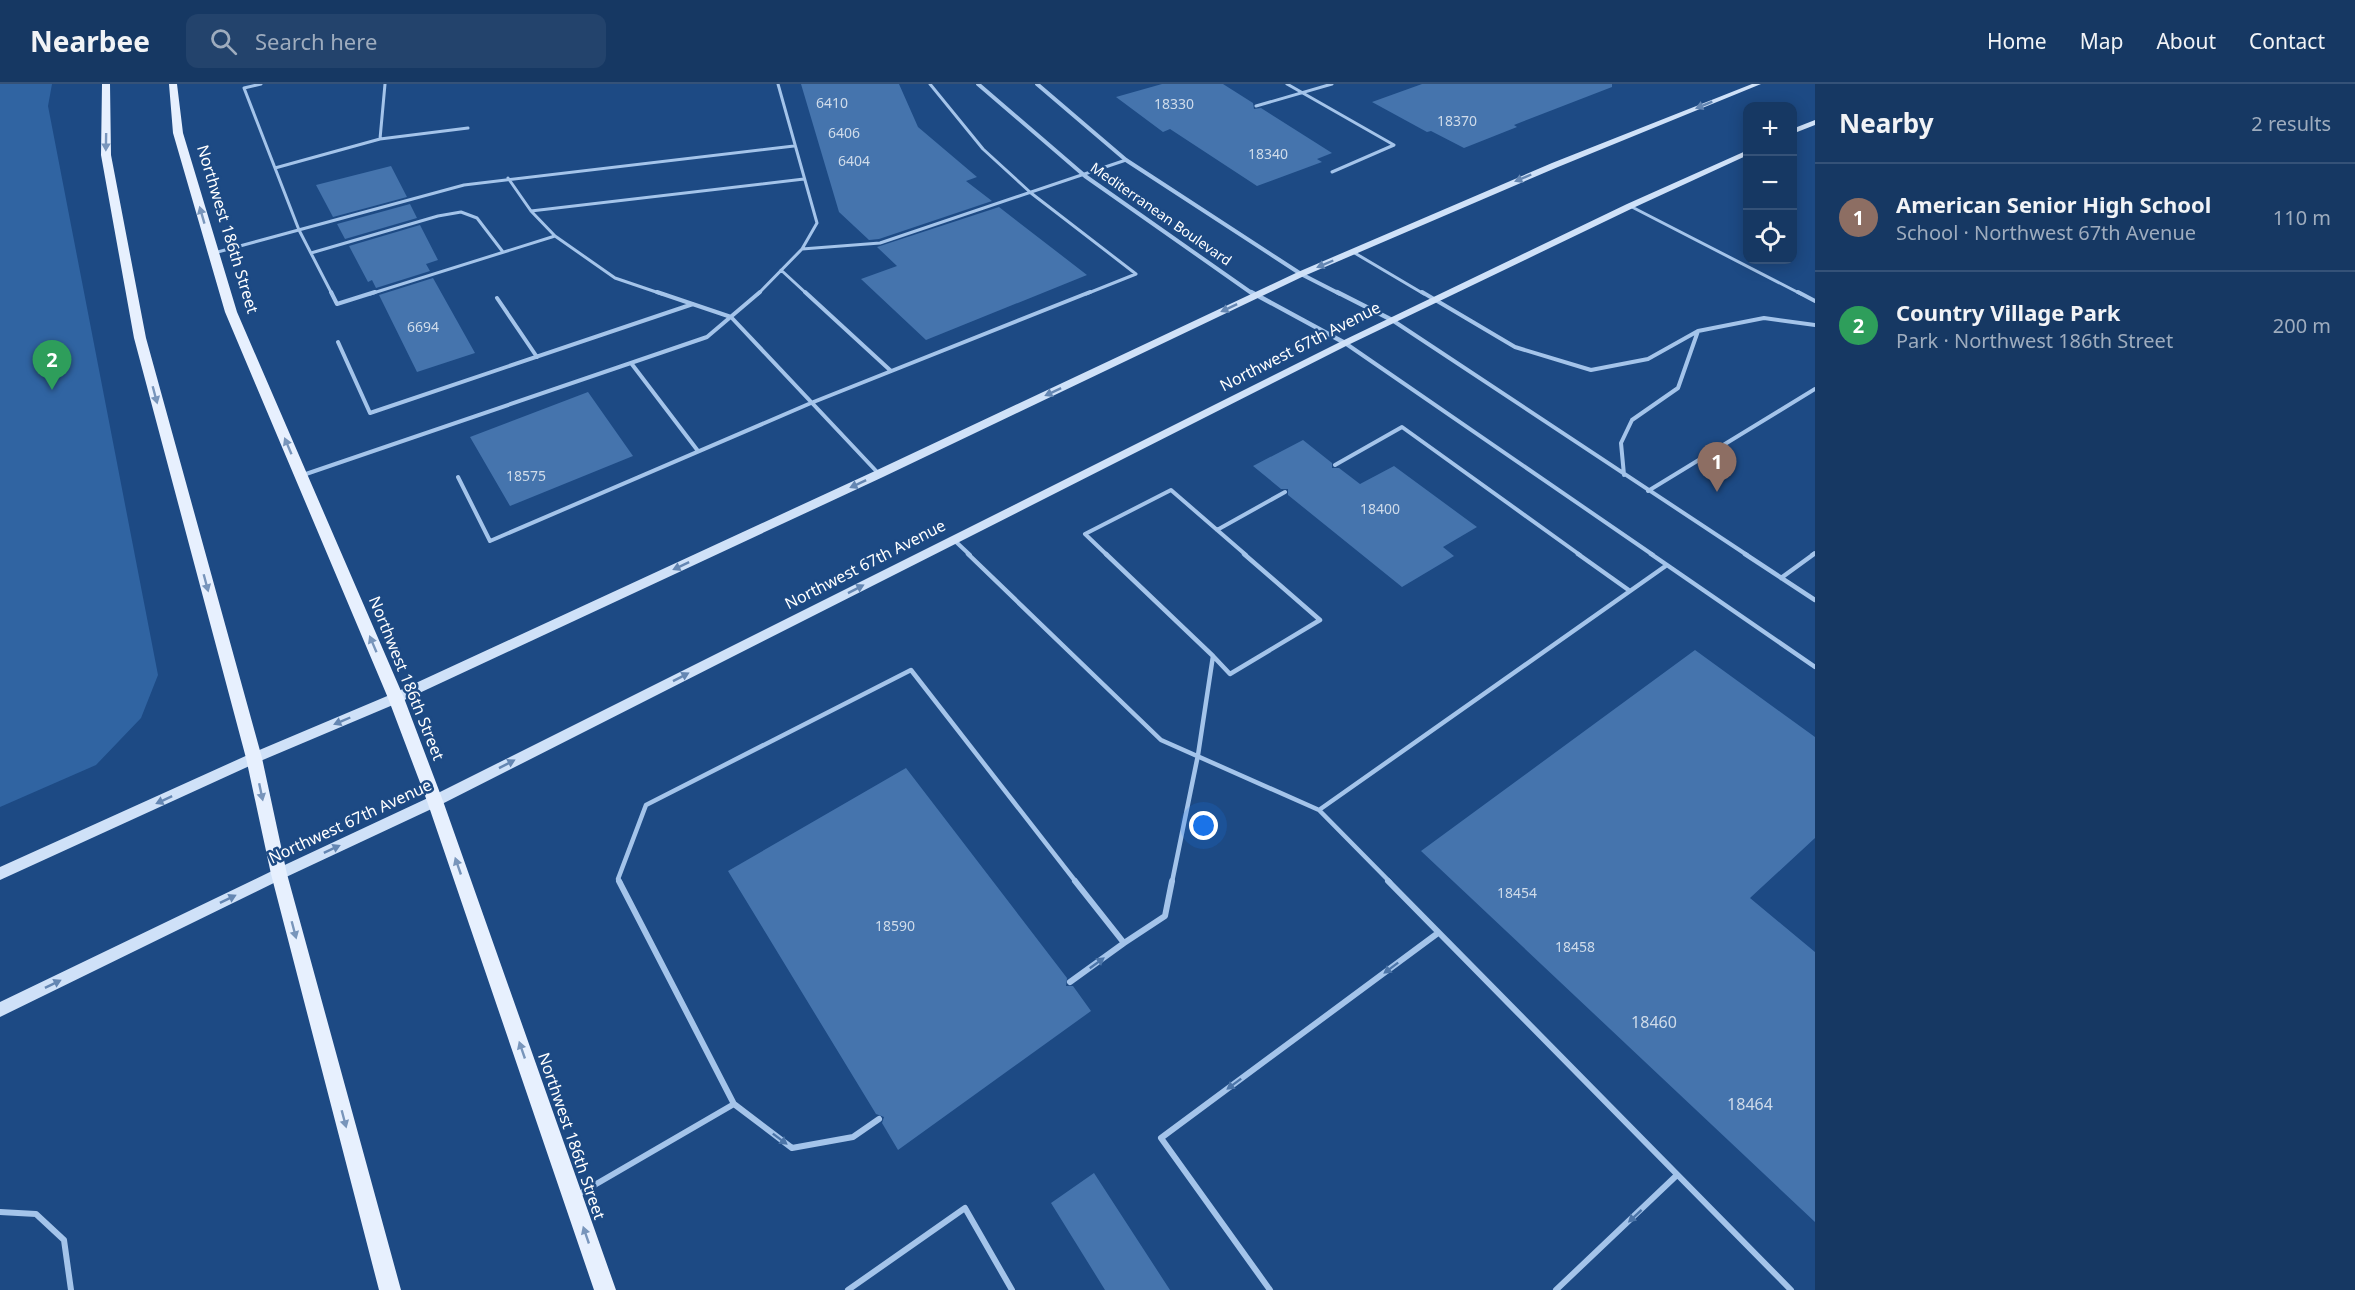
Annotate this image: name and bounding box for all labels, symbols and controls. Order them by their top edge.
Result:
search box [186,14,606,68]
text: Nearbee [30,22,150,60]
icon: search [207,25,240,58]
text: Search here [255,26,377,56]
text: Home [1987,27,2047,55]
text: Map [2080,27,2123,55]
text: About [2156,27,2216,55]
text: Contact [2249,27,2325,55]
house number: 6410 [816,93,848,112]
house number: 18330 [1154,94,1194,113]
one-way arrow [1695,101,1713,110]
map controls [1743,102,1797,264]
button: + [1743,102,1797,156]
text: Nearby [1839,105,1934,141]
text: 2 results [2251,110,2331,137]
house number: 18370 [1437,111,1477,130]
house number: 6406 [828,123,860,142]
one-way arrow [101,133,111,152]
street label: Northwest 186th Street [192,142,264,316]
house number: 18340 [1248,144,1288,163]
house number: 6404 [838,151,870,170]
button: − [1743,156,1797,210]
street label: Mediterranean Boulevard [1087,158,1236,270]
one-way arrow [1515,174,1532,183]
text: American Senior High School [1896,189,2211,219]
text: 1 [1853,204,1864,231]
text: 110 m [2273,204,2331,231]
one-way arrow [197,206,206,224]
button: locate [1743,210,1797,264]
text: School · Northwest 67th Avenue [1896,219,2196,246]
one-way arrow [1316,260,1334,269]
street label: Northwest 67th Avenue [1216,296,1384,396]
text: Country Village Park [1896,297,2120,327]
one-way arrow [1221,304,1238,313]
text: 2 [1853,312,1864,339]
text: 200 m [2273,312,2331,339]
house number: 6694 [407,317,439,336]
text: Park · Northwest 186th Street [1896,327,2173,354]
pin: 2 [32,340,72,390]
one-way arrow [151,386,160,404]
one-way arrow [1045,387,1062,396]
one-way arrow [283,436,293,454]
pin: 1 [1698,442,1736,492]
house number: 18575 [506,466,546,485]
one-way arrow [848,479,866,489]
house number: 18400 [1360,499,1400,518]
street label: Northwest 67th Avenue [781,514,949,614]
one-way arrow [672,561,689,570]
one-way arrow [202,574,212,592]
one-way arrow [847,584,864,594]
street label: Northwest 186th Street [364,593,450,764]
one-way arrow [368,635,378,653]
one-way arrow [673,672,690,681]
one-way arrow [333,717,351,726]
one-way arrow [499,760,516,769]
street label: Northwest 67th Avenue [265,773,435,869]
one-way arrow [257,782,266,801]
one-way arrow [155,795,172,804]
your location [1189,811,1218,840]
one-way arrow [323,844,341,854]
one-way arrow [452,857,462,875]
house number: 18454 [1497,883,1537,902]
one-way arrow [219,894,236,903]
house number: 18590 [875,916,915,935]
one-way arrow [289,921,299,939]
house number: 18458 [1555,937,1595,956]
one-way arrow [1088,957,1104,969]
one-way arrow [1383,961,1398,973]
one-way arrow [44,980,61,989]
house number: 18460 [1631,1011,1677,1033]
one-way arrow [516,1041,526,1059]
street label: Northwest 186th Street [533,1050,611,1223]
one-way arrow [1226,1077,1241,1089]
house number: 18464 [1727,1093,1773,1115]
one-way arrow [340,1109,350,1128]
one-way arrow [773,1133,788,1145]
one-way arrow [1628,1208,1642,1222]
one-way arrow [580,1226,590,1244]

